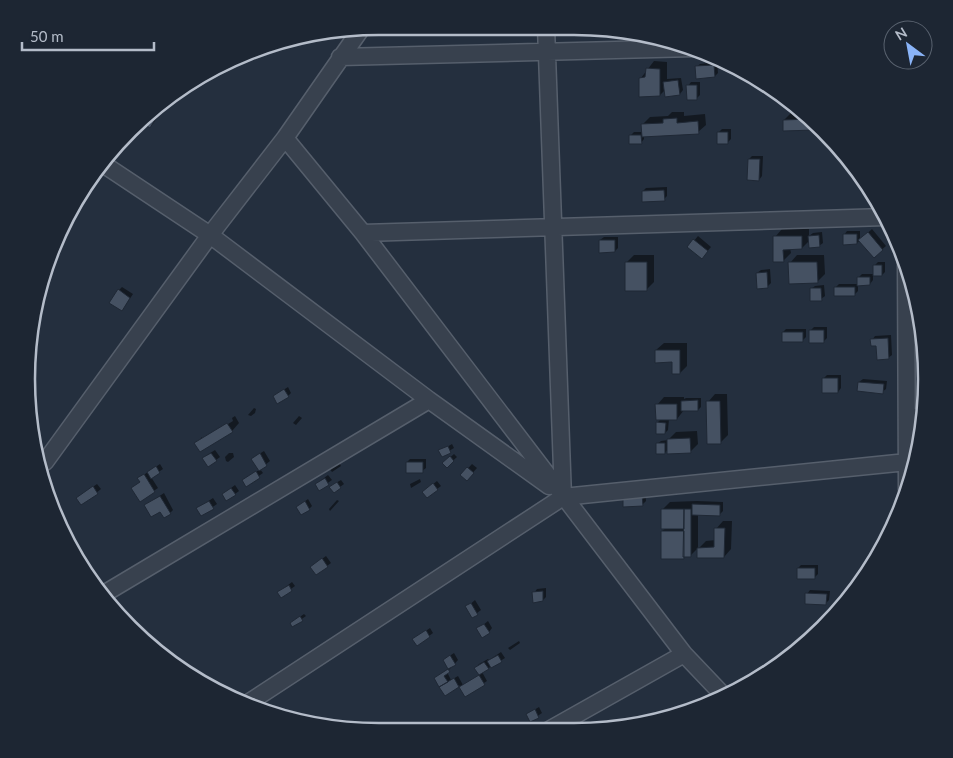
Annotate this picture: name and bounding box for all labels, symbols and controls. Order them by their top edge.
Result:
scale bar [22,20,155,52]
north arrow [883,20,933,70]
text: N [892,23,910,44]
text: 50 m [30,27,64,45]

